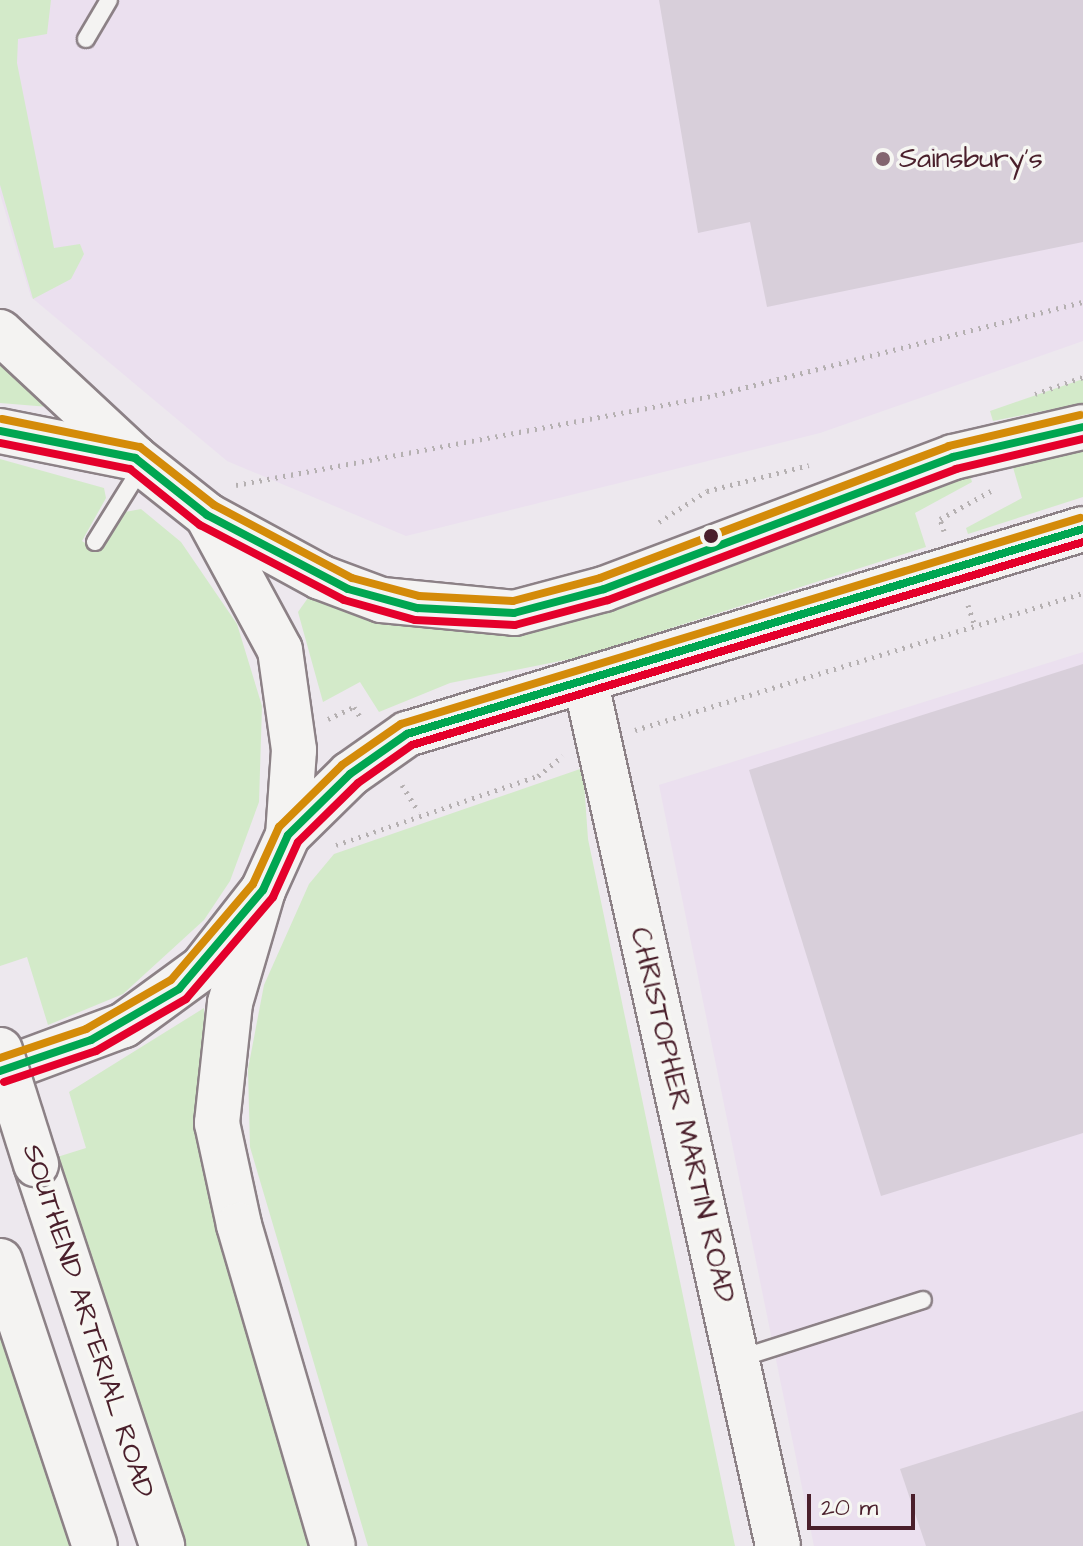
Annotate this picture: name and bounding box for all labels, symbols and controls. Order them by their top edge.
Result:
place label: Sainsbury's [899,142,1043,176]
marker: Sainsbury's [874,150,892,168]
unlabelled marker [703,528,719,544]
street label: CHRISTOPHER MARTIN ROAD [622,924,742,1306]
street label: SOUTHEND ARTERIAL ROAD [15,1140,161,1502]
scale bar [811,1478,919,1528]
text: 20 m [821,1491,878,1525]

